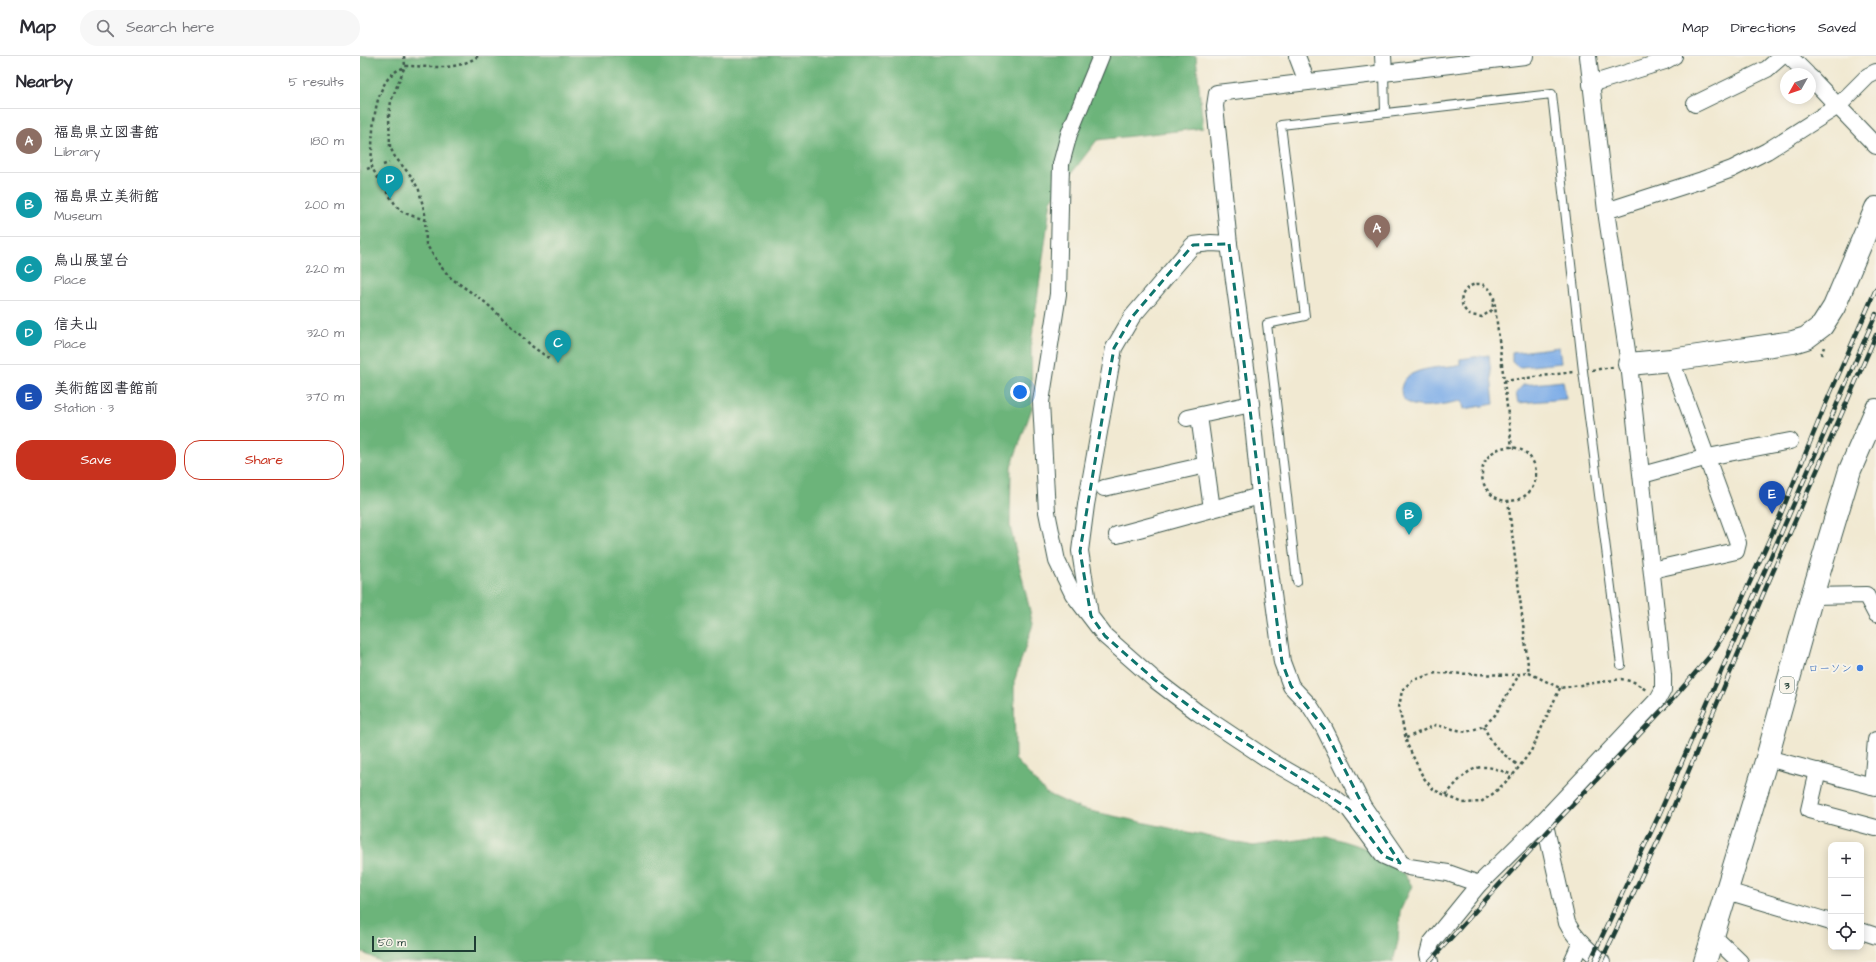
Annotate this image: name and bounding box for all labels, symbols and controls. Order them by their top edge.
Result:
search box [80,10,360,46]
text: Map [20,14,56,41]
icon: search [94,17,116,39]
text: Search here [126,17,215,38]
text: Map [1682,18,1709,38]
text: Directions [1731,18,1796,38]
text: Saved [1818,18,1856,38]
north arrow [1780,68,1816,104]
text: Nearby [16,70,73,94]
text: 5 results [288,73,344,91]
text: 福島県立図書館 [54,122,159,143]
text: A [25,132,33,150]
text: 180 m [310,132,344,150]
text: Library [54,143,100,161]
pin: D [377,166,403,199]
text: 福島県立美術館 [54,186,159,207]
text: B [24,196,34,214]
text: 200 m [305,196,344,214]
text: Museum [54,207,102,225]
pin: A [1364,215,1390,248]
text: 烏山展望台 [54,250,129,271]
text: C [24,260,34,278]
text: 220 m [306,260,344,278]
text: Place [54,271,86,289]
text: 信夫山 [54,314,99,335]
text: D [25,324,33,342]
text: 320 m [306,324,344,342]
pin: C [545,330,571,363]
text: Place [54,335,86,353]
text: 美術館図書館前 [54,378,159,399]
your location [1010,382,1030,402]
text: E [25,388,33,406]
text: 370 m [306,388,344,406]
text: Station · 3 [54,399,114,417]
button: Save [16,440,176,480]
button: Share [184,440,344,480]
pin: E [1759,481,1785,514]
pin: B [1396,502,1422,535]
place label: ローソン [1808,661,1852,676]
marker: ローソン [1855,663,1865,673]
road number: 3 [1780,677,1794,693]
map controls [1828,842,1864,950]
button: + [1828,842,1864,878]
button: − [1828,878,1864,914]
button: locate [1828,914,1864,950]
scale bar [372,934,476,953]
text: 50 m [378,935,406,950]

